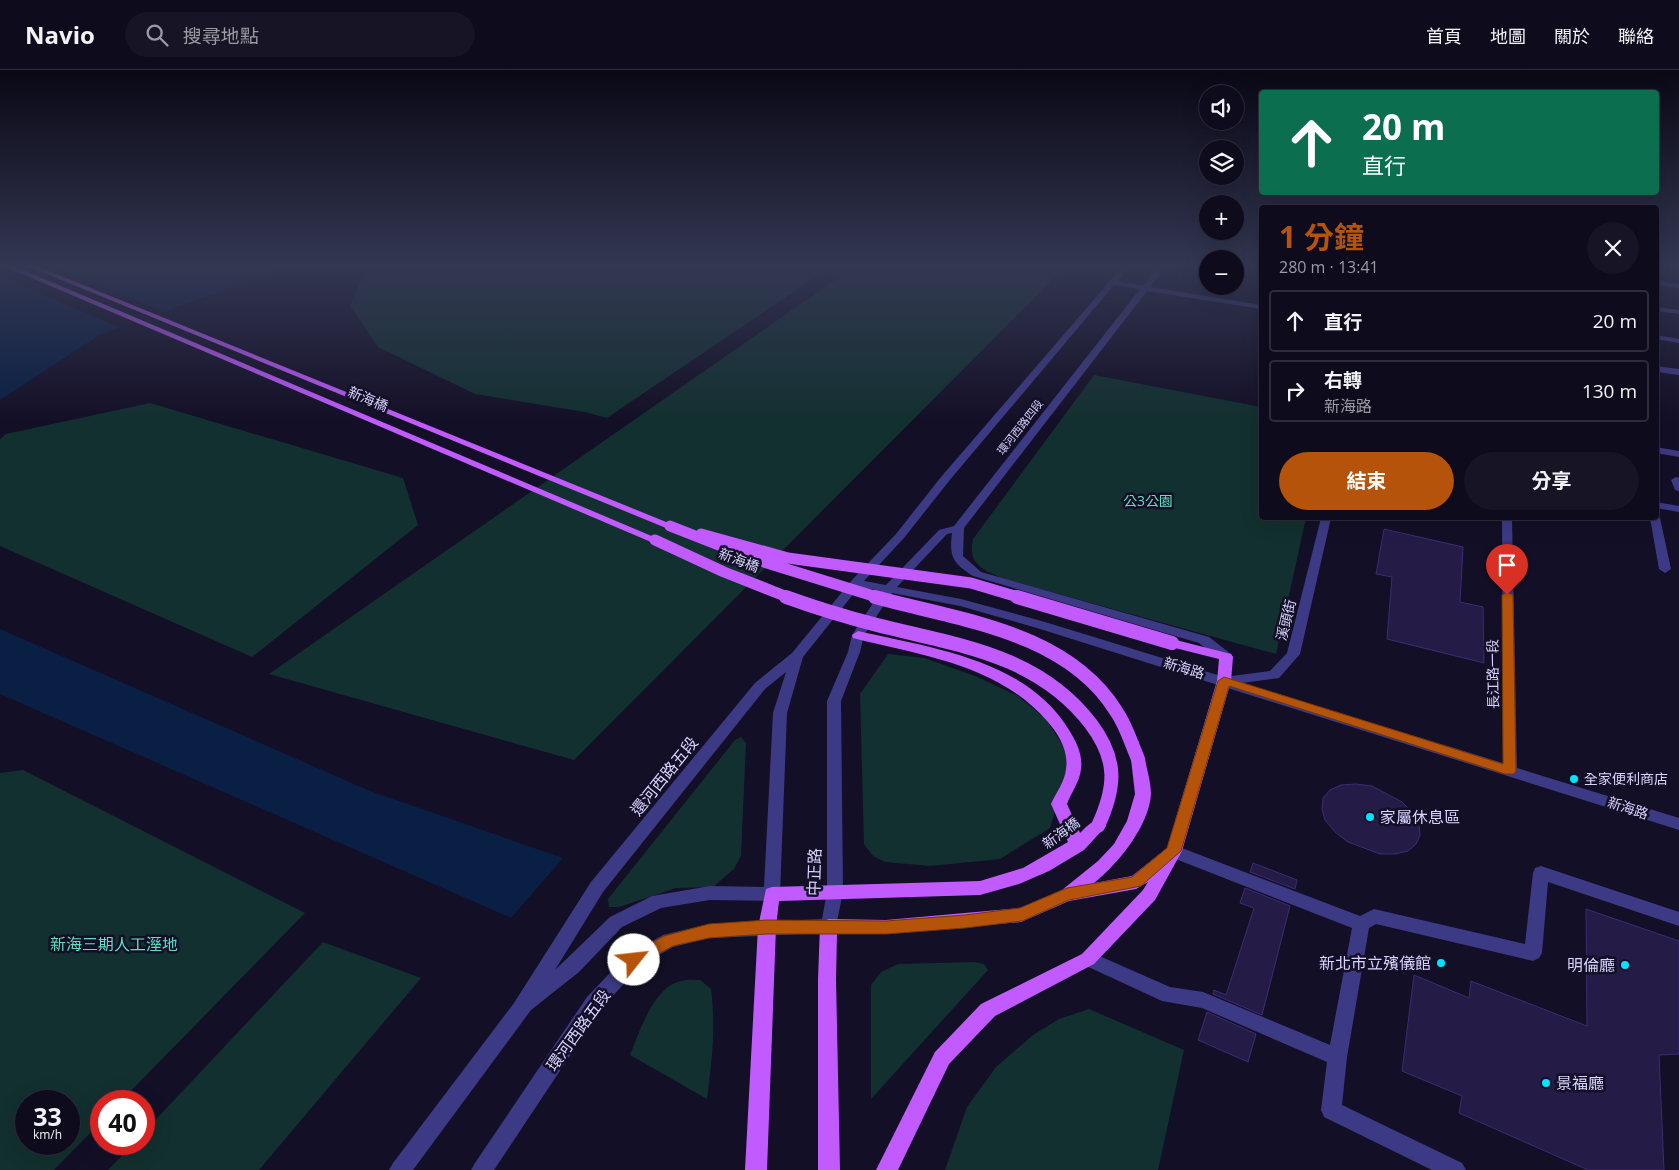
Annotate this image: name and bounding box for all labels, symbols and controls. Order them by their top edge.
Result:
search box [125,12,475,57]
text: Navio [25,18,95,51]
icon: search [143,21,171,49]
text: 搜尋地點 [183,23,259,49]
text: 首頁 [1426,24,1462,48]
text: 地圖 [1490,24,1526,48]
text: 關於 [1554,24,1590,48]
text: 聯絡 [1618,24,1654,48]
map controls [1199,85,1244,295]
button: sound [1199,85,1244,130]
text: 20 m [1362,103,1445,150]
icon: ahead [1279,110,1344,175]
button: layers [1199,140,1244,185]
text: 直行 [1362,150,1406,180]
button: + [1199,195,1244,240]
text: 1 分鐘 [1279,216,1364,257]
button: close [1587,222,1639,274]
button: − [1199,250,1244,295]
text: 280 m · 13:41 [1279,256,1379,278]
icon: ahead [1281,307,1309,335]
text: 20 m [1593,308,1637,334]
text: 直行 [1324,309,1362,335]
text: 右轉 [1324,367,1362,393]
icon: right [1281,377,1309,405]
text: 130 m [1582,378,1637,404]
street label: 新海橋 [345,382,391,415]
text: 新海路 [1324,395,1372,417]
street label: 環河西路四段 [993,396,1046,457]
button: 結束 [1279,452,1454,510]
button: 分享 [1464,452,1639,510]
park label: 公3公園 [1123,491,1173,510]
street label: 新海橋 [716,543,762,576]
pin [1486,544,1528,595]
icon: arrive [1493,551,1521,579]
street label: 溪頭街 [1271,597,1300,643]
street label: 長江路一段 [1482,639,1503,709]
street label: 新海路 [1161,652,1207,683]
street label: 還河西路五段 [625,732,703,820]
place label: 全家便利商店 [1584,769,1668,788]
marker: 全家便利商店 [1568,773,1580,785]
street label: 新海路 [1605,792,1651,823]
place label: 家屬休息區 [1380,806,1460,828]
marker: 家屬休息區 [1364,811,1376,823]
street label: 新海橋 [1038,813,1083,853]
street label: 中正路 [802,848,826,896]
park label: 新海三期人工溼地 [50,933,178,955]
position arrow [607,933,659,985]
place label: 新北市立殯儀館 [1319,952,1431,974]
place label: 明倫廳 [1567,954,1615,976]
marker: 新北市立殯儀館 [1435,957,1447,969]
marker: 明倫廳 [1619,959,1631,971]
street label: 環河西路五段 [541,985,615,1075]
place label: 景福廳 [1556,1072,1604,1094]
marker: 景福廳 [1540,1077,1552,1089]
speed limit sign: 40 [90,1090,155,1155]
text: 33 [33,1099,62,1133]
text: km/h [33,1126,62,1143]

